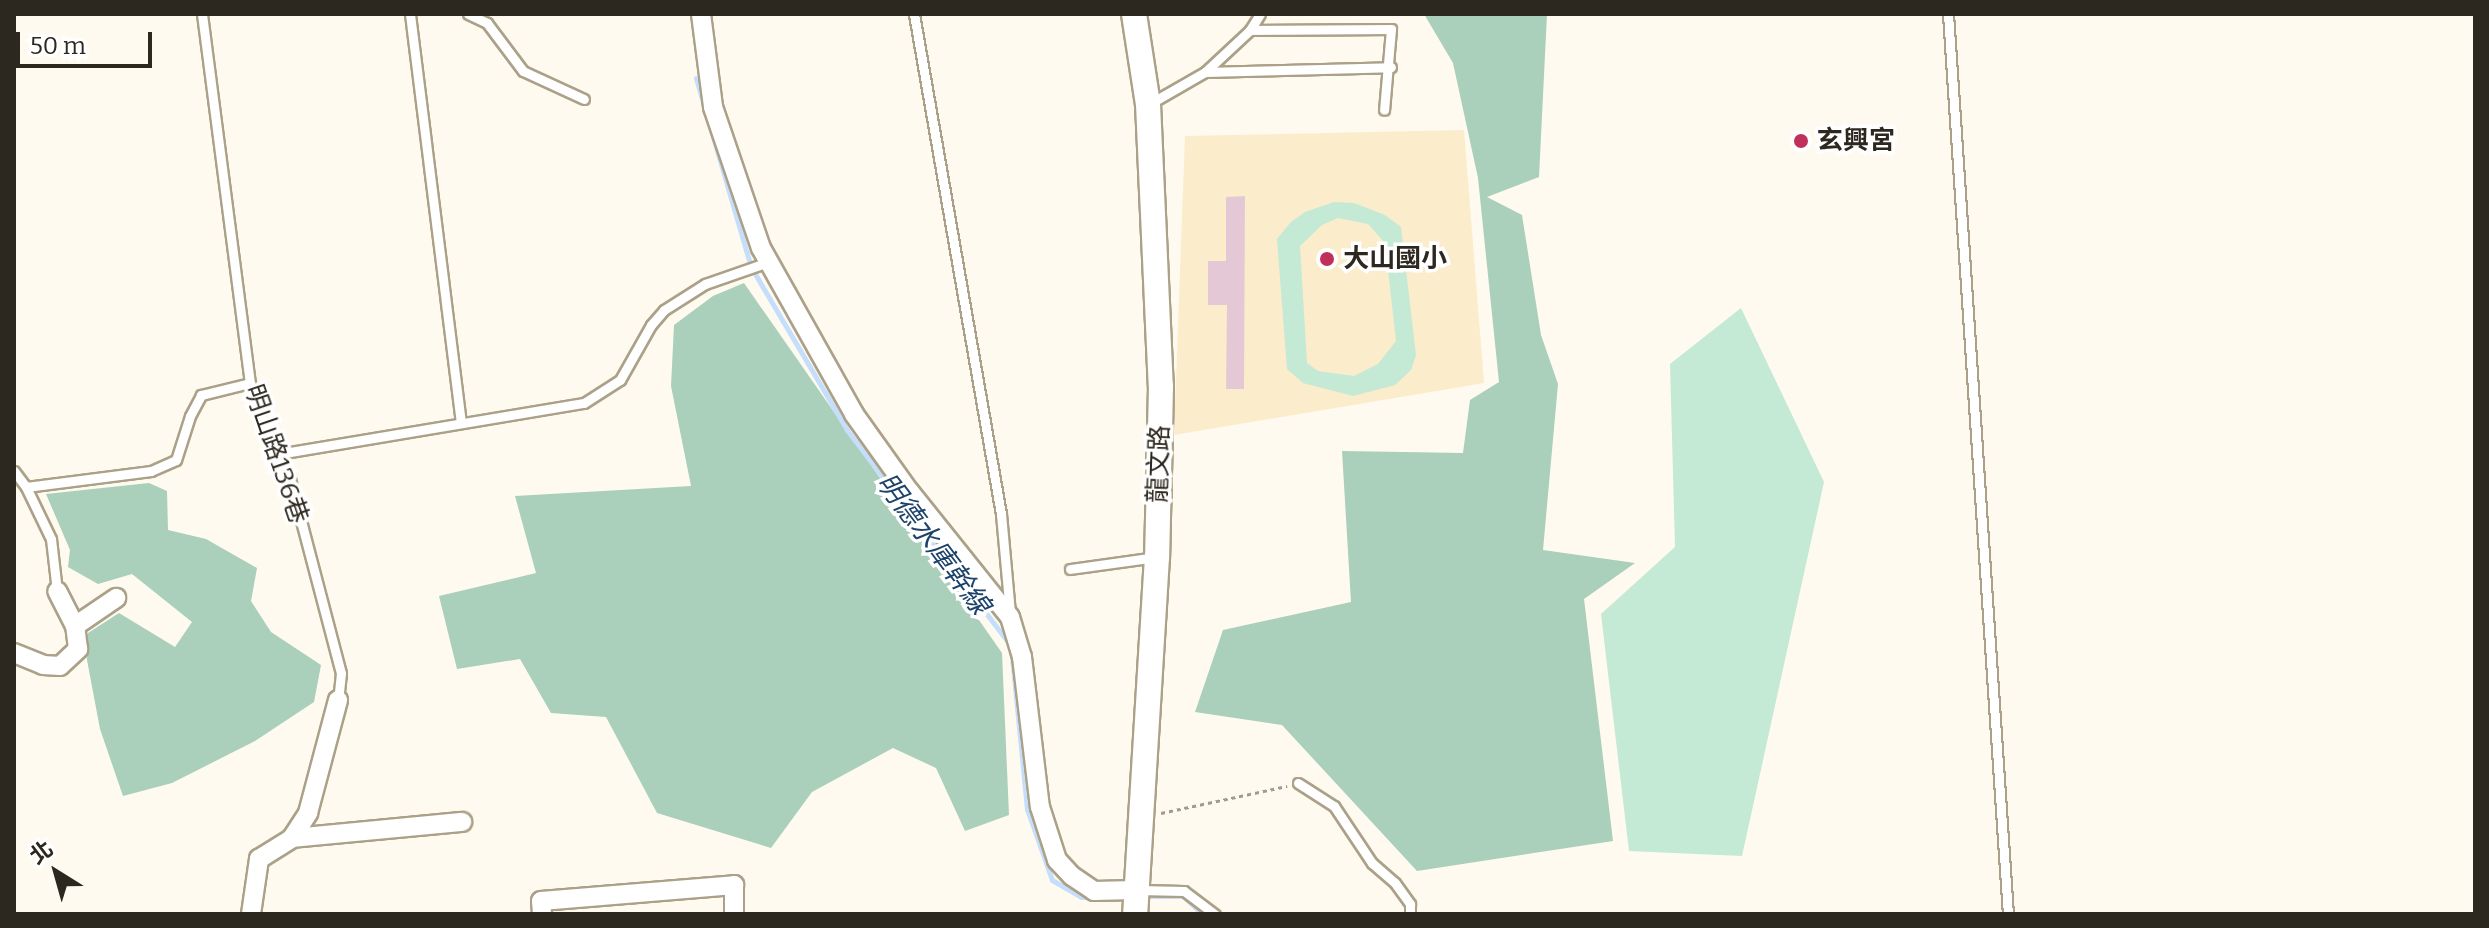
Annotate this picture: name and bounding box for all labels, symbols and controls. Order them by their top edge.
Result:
scale bar [20,16,156,66]
text: 50 m [30,32,86,60]
place label: 玄興宮 [1817,125,1895,157]
marker: 玄興宮 [1792,132,1810,150]
place label: 大山國小 [1343,243,1447,275]
marker: 大山國小 [1318,250,1336,268]
street label: 明山路136巷 [238,381,314,527]
street label: 龍文路 [1142,424,1176,504]
water label: 明德水庫幹線 [869,467,997,621]
north arrow [16,832,96,912]
text: 北 [24,835,58,870]

